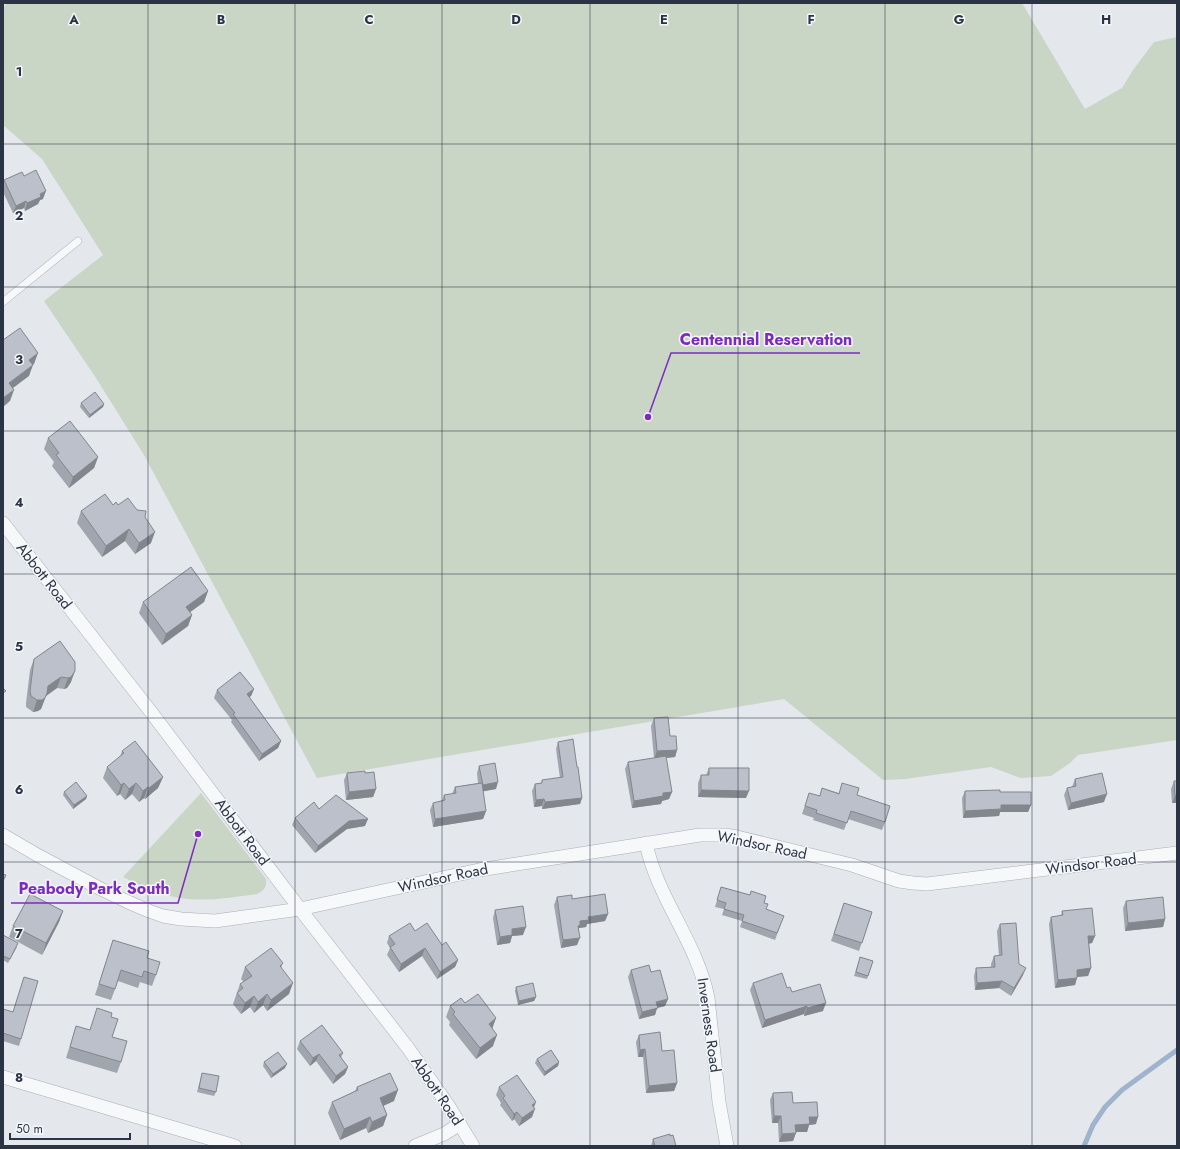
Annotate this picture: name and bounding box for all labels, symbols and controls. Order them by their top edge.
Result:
text: A [68,10,79,29]
text: B [217,10,226,29]
text: C [364,10,374,29]
text: D [511,10,521,29]
text: E [660,10,668,29]
text: F [807,10,815,29]
text: G [954,10,965,29]
text: H [1101,10,1111,29]
text: 1 [16,62,22,81]
text: 2 [15,206,23,225]
callout: Centennial Reservation [671,325,860,353]
text: Centennial Reservation [680,328,852,351]
text: 3 [15,350,23,369]
text: 4 [14,493,24,512]
street label: Abbott Road [11,538,77,614]
text: 5 [15,637,23,656]
text: 6 [15,780,24,799]
street label: Abbott Road [209,794,275,870]
street label: Windsor Road [715,825,809,865]
street label: Windsor Road [1044,848,1138,880]
street label: Windsor Road [396,858,490,898]
callout: Peabody Park South [11,875,178,903]
text: Peabody Park South [18,877,170,900]
text: 7 [15,924,23,943]
street label: Inverness Road [691,976,727,1074]
street label: Abbott Road [406,1052,468,1130]
text: 8 [15,1068,23,1087]
scale bar [10,1115,130,1141]
text: 50 m [16,1120,43,1138]

